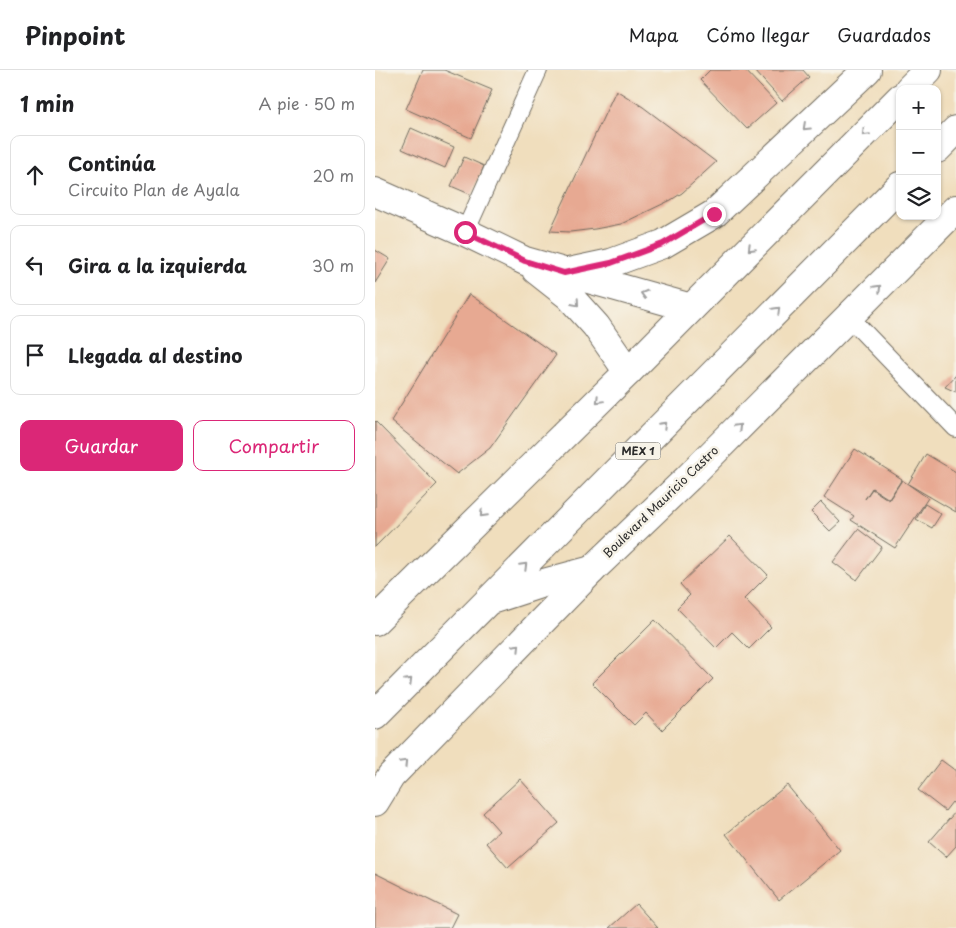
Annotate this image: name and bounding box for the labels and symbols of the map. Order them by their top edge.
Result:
one-way arrow [803,121,812,130]
one-way arrow [862,127,871,136]
route end [703,203,726,226]
route start [454,221,477,244]
one-way arrow [748,242,757,251]
one-way arrow [872,285,881,294]
one-way arrow [641,290,649,300]
one-way arrow [570,298,579,307]
one-way arrow [772,307,781,316]
one-way arrow [596,394,605,403]
one-way arrow [657,422,666,431]
one-way arrow [732,424,741,433]
street label: Boulevard Mauricio Castro [599,441,722,561]
road number: MEX 1 [615,442,661,460]
one-way arrow [480,508,489,517]
one-way arrow [518,562,527,571]
one-way arrow [511,643,520,652]
one-way arrow [404,678,413,687]
one-way arrow [398,760,407,769]

